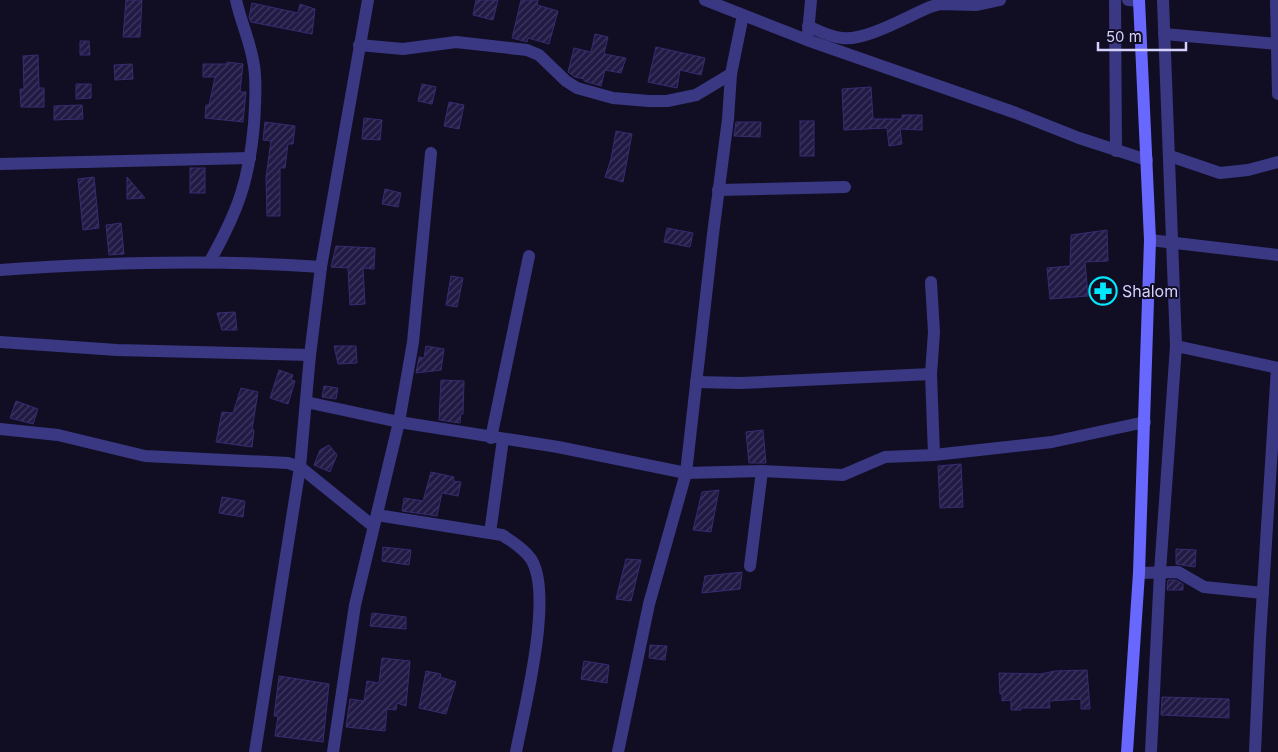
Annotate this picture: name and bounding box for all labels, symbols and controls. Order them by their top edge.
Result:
scale bar [1098,20,1186,52]
text: 50 m [1106,27,1142,46]
pharmacy icon: Shalom [1088,276,1118,306]
place label: Shalom [1122,281,1178,301]

